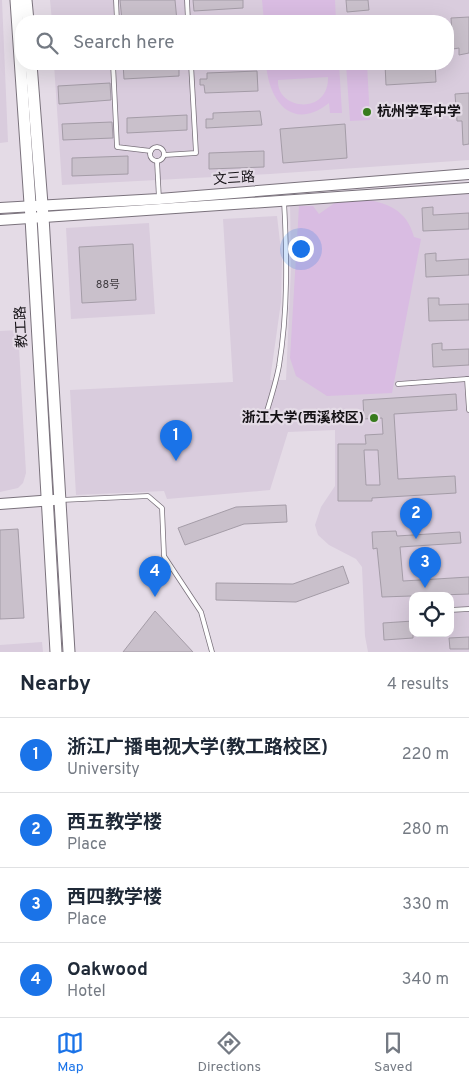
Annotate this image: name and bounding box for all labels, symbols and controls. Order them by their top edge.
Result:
search box [15,15,454,70]
icon: search [33,29,61,57]
text: Search here [73,31,175,55]
place label: 杭州学军中学 [377,103,461,121]
marker: 杭州学军中学 [361,106,373,118]
street label: 文三路 [212,169,256,189]
your location [288,236,314,262]
house number: 88号 [96,278,120,292]
street label: 教工路 [12,306,32,348]
place label: 浙江大学(西溪校区) [242,409,364,427]
marker: 浙江大学(西溪校区) [368,412,380,424]
pin: 1 [160,420,192,461]
pin: 2 [400,498,432,539]
pin: 3 [409,547,441,588]
pin: 4 [139,556,171,597]
map controls [409,592,454,637]
button: locate [409,592,454,637]
text: Nearby [20,671,91,698]
text: 4 results [387,675,449,695]
text: 浙江广播电视大学(教工路校区) [67,736,328,760]
text: 1 [33,745,39,765]
text: 220 m [402,745,449,765]
text: University [67,760,140,780]
text: 西五教学楼 [67,811,162,835]
text: 2 [31,820,41,840]
text: 280 m [402,820,449,840]
text: Place [67,835,107,855]
text: 西四教学楼 [67,886,162,910]
text: 3 [31,895,41,915]
text: 330 m [402,895,449,915]
text: Place [67,910,107,930]
text: Oakwood [67,958,148,982]
text: 4 [31,970,41,990]
text: 340 m [402,970,449,990]
text: Hotel [67,982,106,1002]
tab: Map [56,1029,84,1076]
tab: Directions [197,1029,261,1076]
tab: Saved [374,1029,413,1076]

